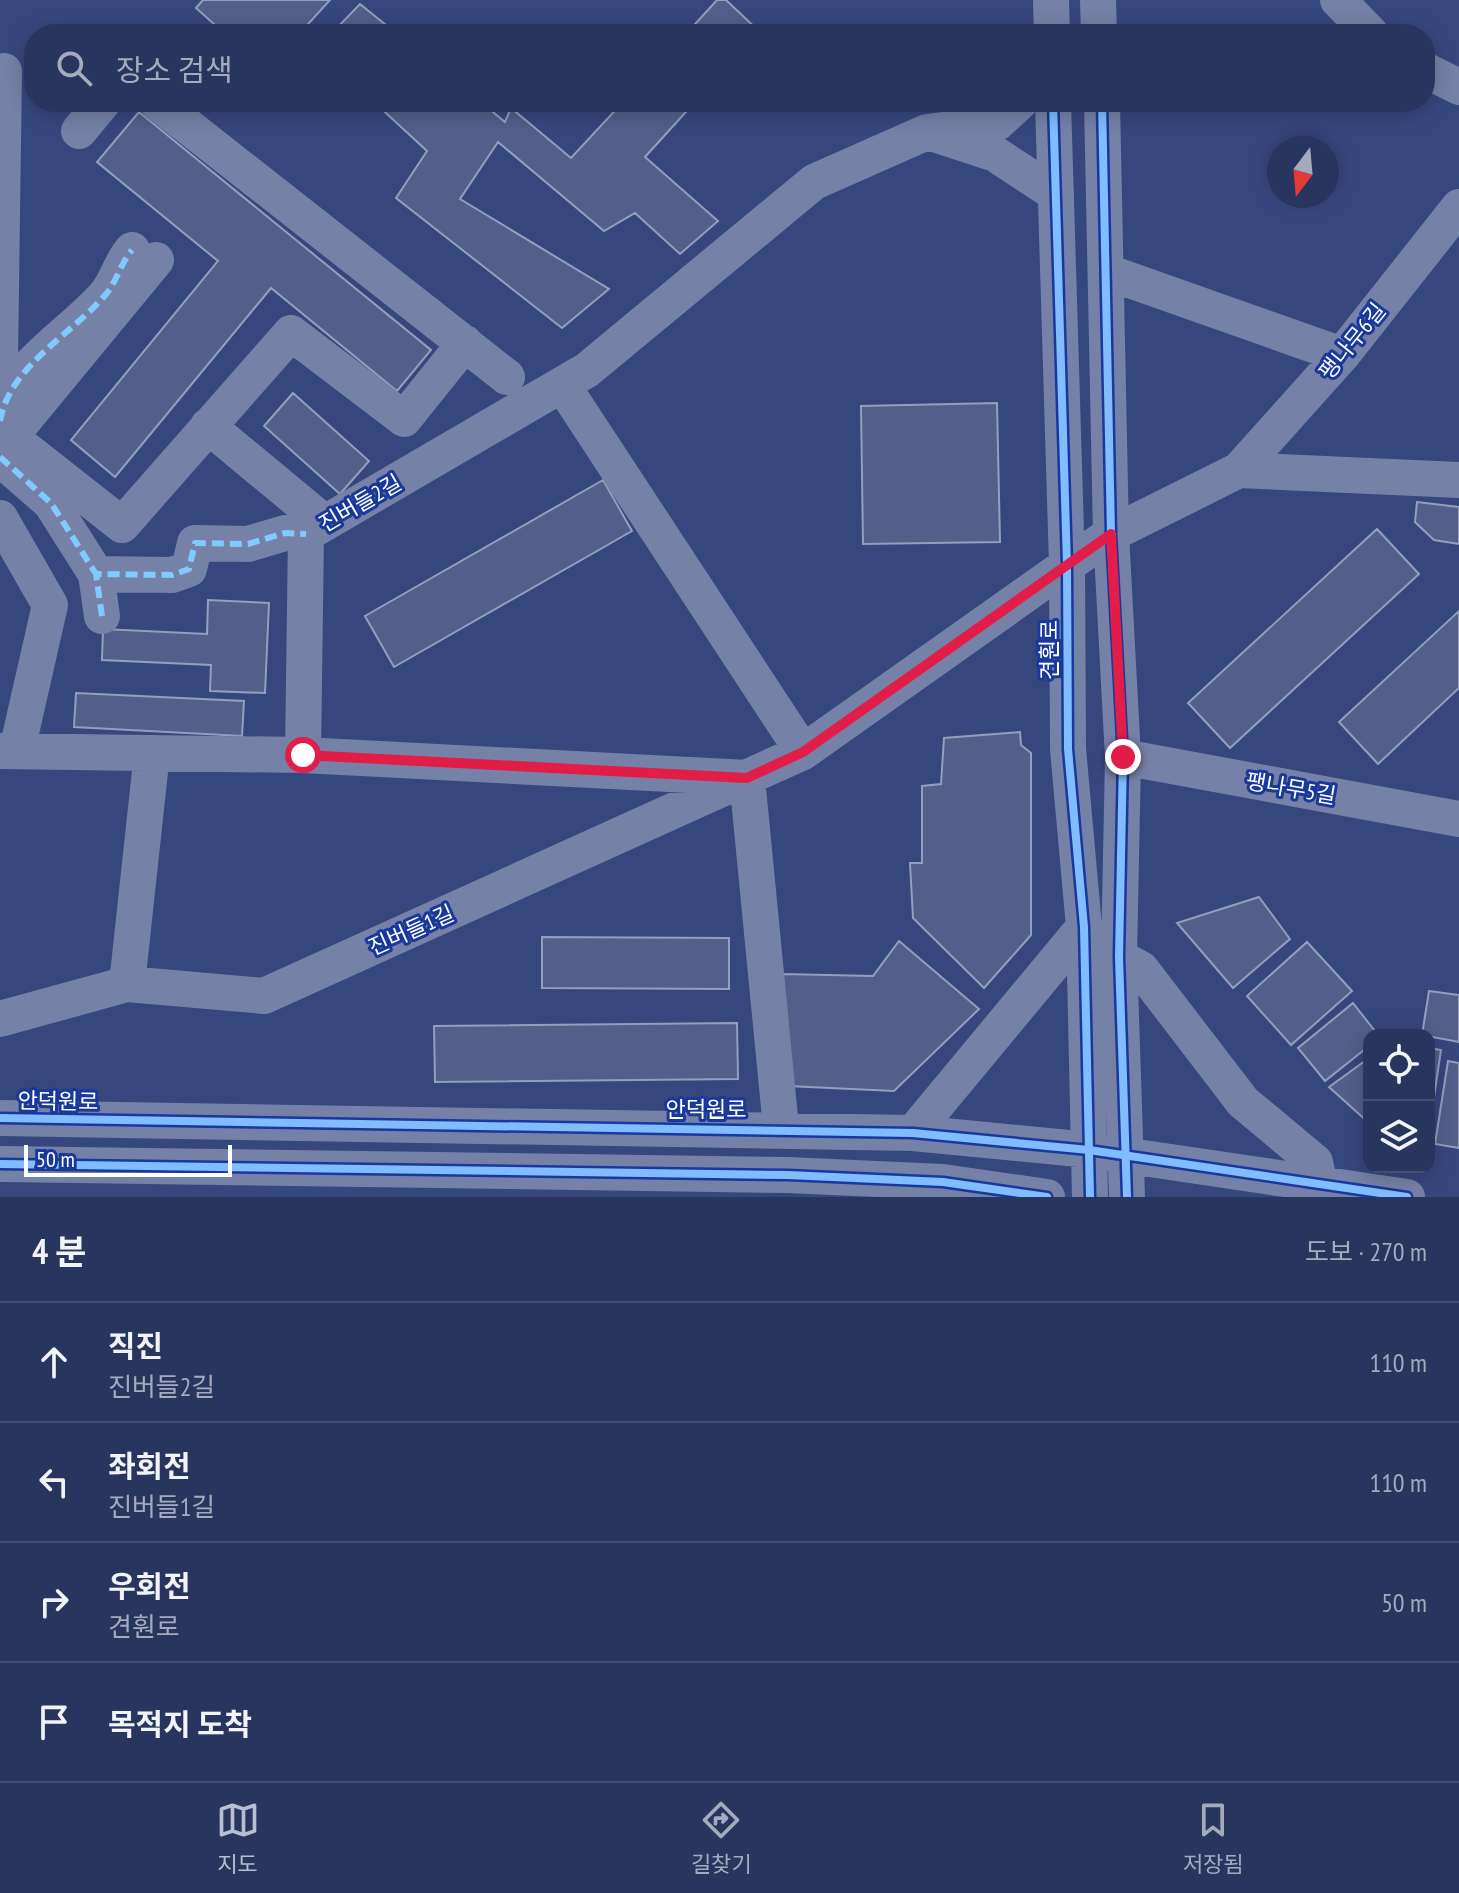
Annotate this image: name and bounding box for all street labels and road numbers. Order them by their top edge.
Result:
street label: 팽나무6길 [1313,297,1391,385]
street label: 진버들2길 [314,468,406,538]
street label: 견훤로 [1035,620,1063,680]
street label: 팽나무5길 [1244,766,1338,810]
street label: 진버들1길 [364,899,458,961]
street label: 안덕원로 [17,1086,99,1116]
street label: 안덕원로 [666,1095,746,1123]

